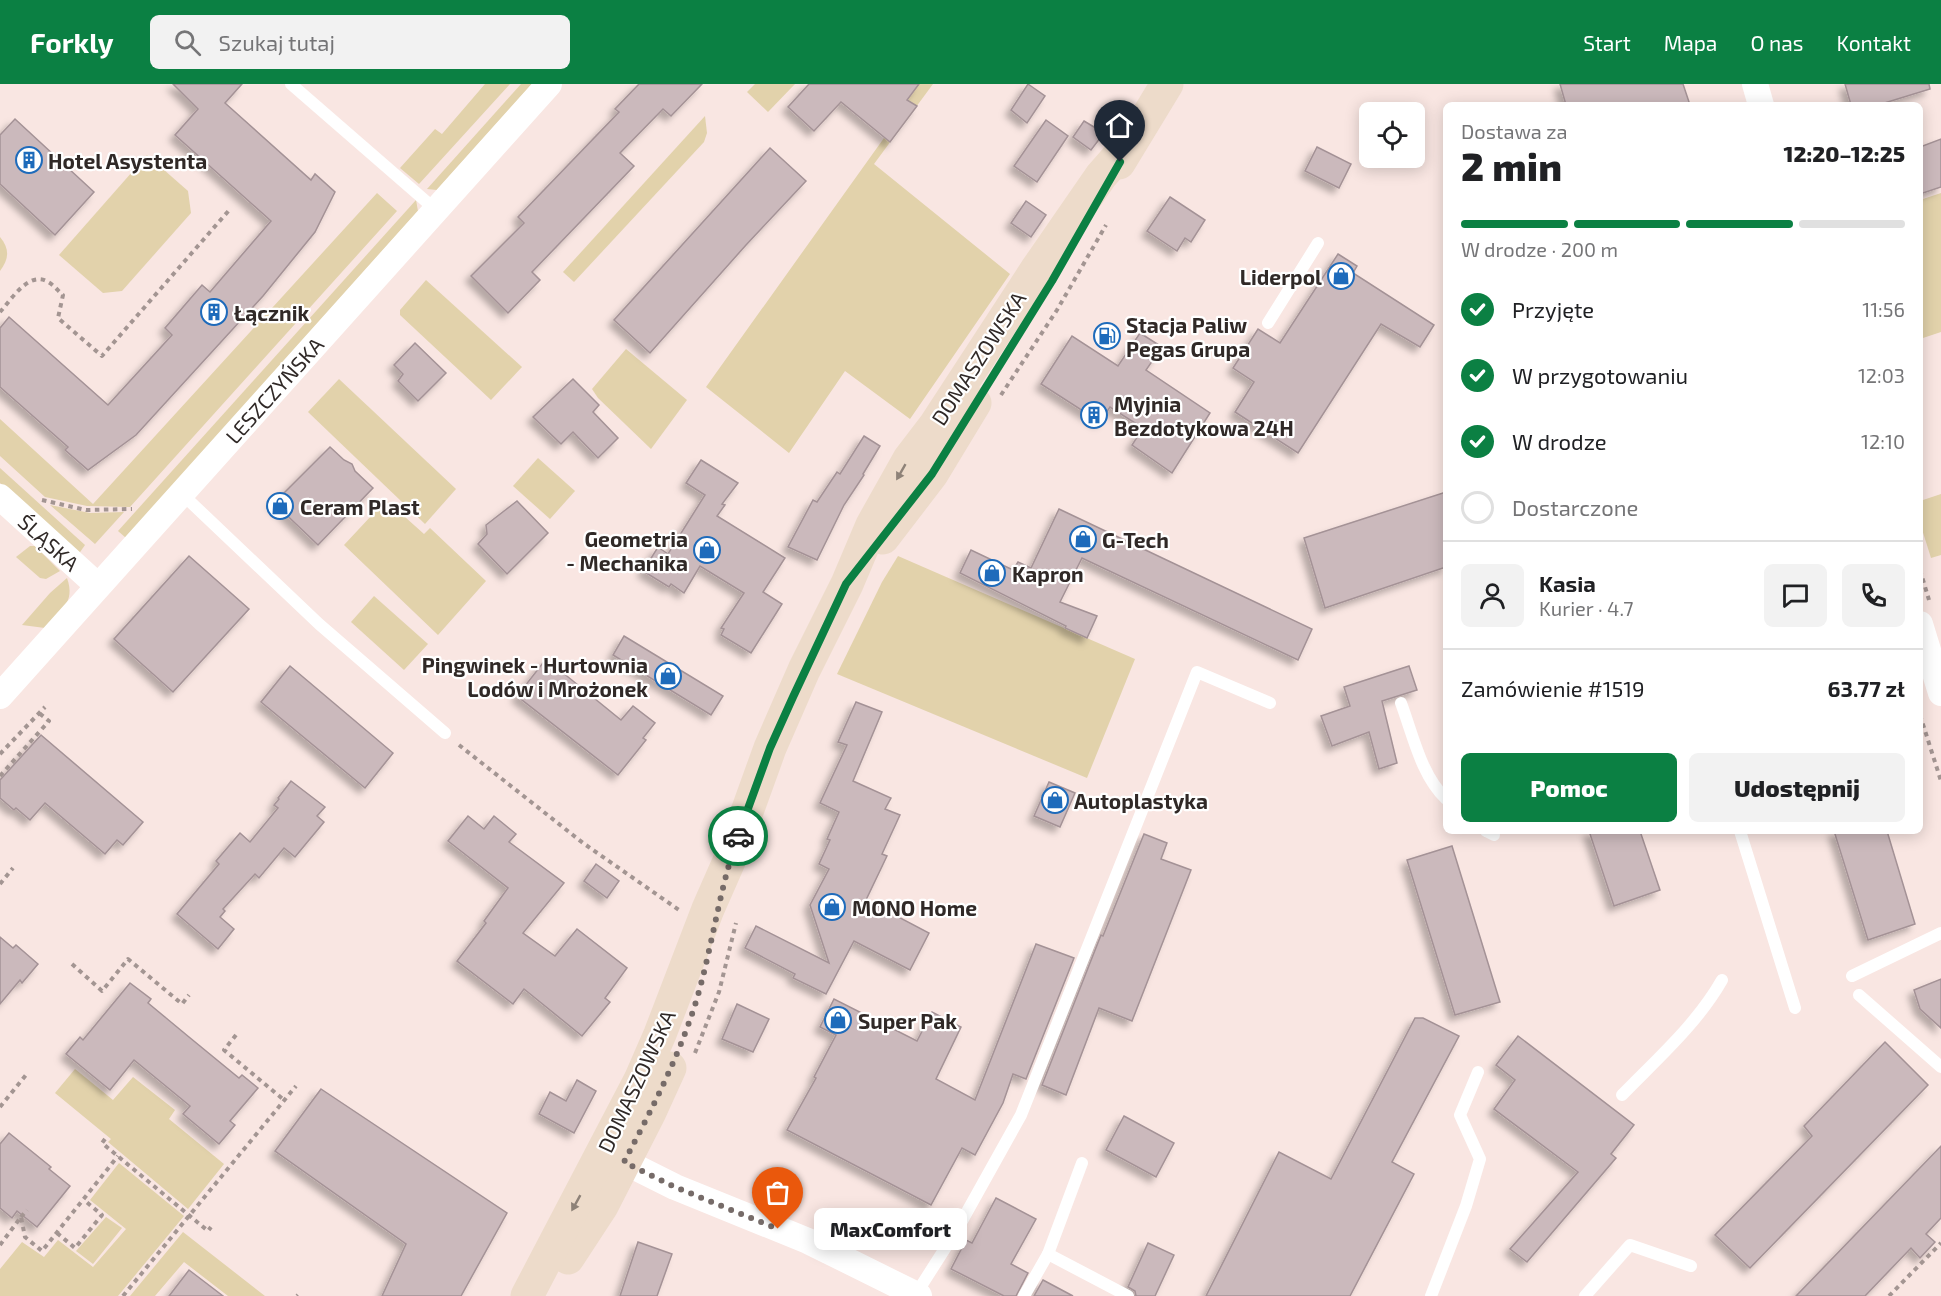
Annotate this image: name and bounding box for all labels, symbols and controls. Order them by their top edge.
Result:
search box [150,15,570,69]
text: Forkly [30,25,114,59]
icon: search [171,26,204,59]
text: Szukaj tutaj [219,29,335,55]
text: Start [1583,30,1631,55]
text: Mapa [1664,30,1717,55]
text: O nas [1750,30,1804,55]
text: Kontakt [1837,30,1911,55]
pin [1094,100,1145,162]
map controls [1359,102,1425,168]
button: locate [1359,102,1425,168]
icon: home [1103,109,1136,142]
text: Dostawa za [1461,119,1567,143]
text: 12:20–12:25 [1784,140,1905,166]
text: 2 min [1461,142,1562,189]
building icon: Hotel Asystenta [14,145,44,175]
place label: Hotel Asystenta [48,148,207,174]
text: W drodze · 200 m [1461,237,1618,261]
shop icon: Liderpol [1326,261,1356,291]
place label: Liderpol [1240,264,1322,289]
street label: DOMASZOWSKA [926,287,1030,429]
icon: check [1461,293,1494,326]
text: Przyjęte [1512,296,1594,322]
building icon: Łącznik [199,297,229,327]
text: 11:56 [1862,297,1905,321]
place label: Łącznik [234,300,309,326]
place label: Stacja Paliw Pegas Grupa [1126,312,1250,361]
fuel station icon: Stacja Paliw Pegas Grupa [1092,321,1122,351]
street label: LESZCZYŃSKA [220,332,328,448]
icon: check [1461,359,1494,392]
text: W przygotowaniu [1512,362,1688,388]
text: 12:03 [1858,363,1905,387]
place label: Myjnia Bezdotykowa 24H [1114,391,1294,441]
building icon: Myjnia Bezdotykowa 24H [1079,400,1109,430]
icon: check [1461,425,1494,458]
text: W drodze [1512,428,1607,454]
text: 12:10 [1861,429,1905,453]
one-way arrow [896,464,906,481]
shop icon: Ceram Plast [265,491,295,521]
place label: Ceram Plast [300,494,420,519]
text: Dostarczone [1512,494,1638,520]
street label: ŚLĄSKA [14,508,84,576]
shop icon: G-Tech [1068,524,1098,554]
place label: Geometria - Mechanika [566,526,688,575]
place label: G-Tech [1102,527,1169,552]
shop icon: Geometria - Mechanika [692,535,722,565]
shop icon: Kapron [977,558,1007,588]
place label: Kapron [1012,561,1084,586]
button: person [1461,564,1524,627]
button: chat [1764,564,1827,627]
button: phone [1842,564,1905,627]
text: Kasia [1539,570,1596,596]
text: Kurier · 4.7 [1539,596,1634,620]
place label: Pingwinek - Hurtownia Lodów i Mrożonek [422,652,648,701]
shop icon: Pingwinek - Hurtownia Lodów i Mrożonek [653,661,683,691]
text: Zamówienie #1519 [1461,675,1645,701]
text: 63.77 zł [1827,675,1905,701]
button: Pomoc [1461,753,1677,822]
button: Udostępnij [1689,753,1905,822]
shop icon: Autoplastyka [1040,785,1070,815]
place label: Autoplastyka [1074,788,1208,814]
courier [708,806,768,866]
icon: car [722,820,755,853]
shop icon: MONO Home [817,892,847,922]
place label: MONO Home [852,895,977,920]
shop icon: Super Pak [823,1005,853,1035]
street label: DOMASZOWSKA [592,1006,680,1156]
place label: Super Pak [858,1008,957,1033]
pin [752,1167,803,1229]
icon: bag [761,1176,794,1209]
one-way arrow [571,1194,581,1211]
callout: MaxComfort [814,1208,967,1250]
text: MaxComfort [830,1217,951,1241]

